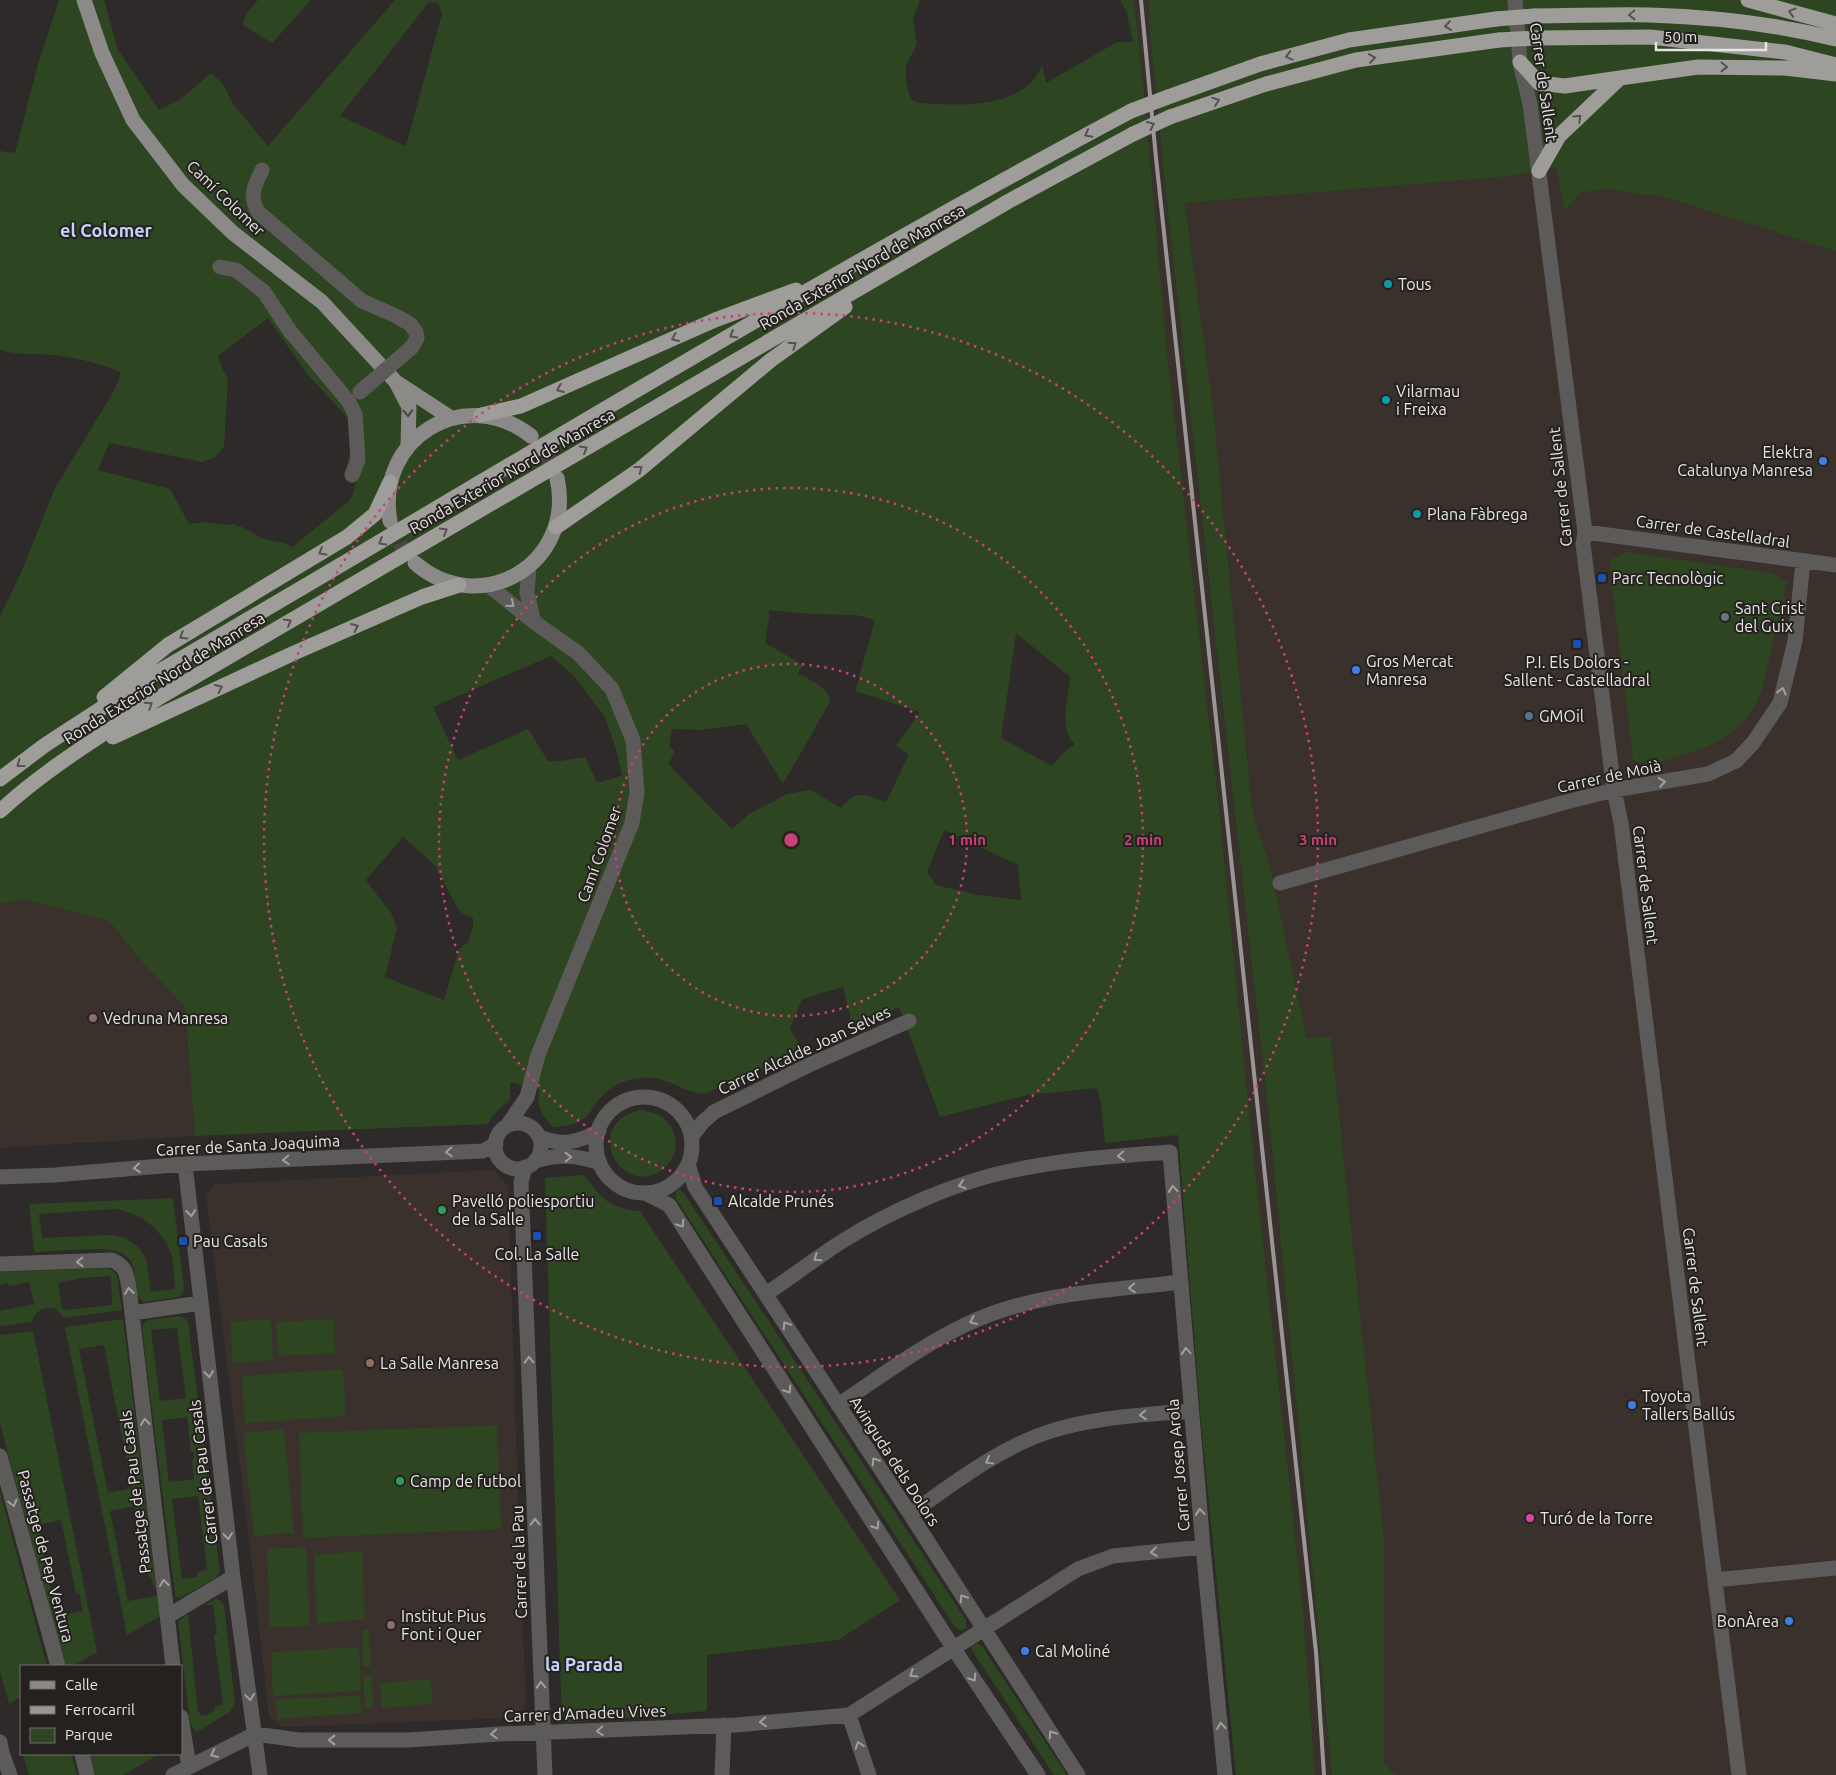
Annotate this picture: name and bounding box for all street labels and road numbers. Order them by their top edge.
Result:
street label: Carrer de Sallent [1527,21,1561,143]
street label: Camí Colomer [183,157,269,239]
street label: Ronda Exterior Nord de Manresa [756,201,968,333]
street label: Ronda Exterior Nord de Manresa [406,405,618,537]
street label: Carrer de Sallent [1545,426,1575,548]
street label: Carrer de Castelladral [1635,511,1791,551]
street label: Ronda Exterior Nord de Manresa [60,608,268,748]
street label: Carrer de Moià [1555,756,1663,796]
street label: Camí Colomer [573,804,625,904]
street label: Carrer de Sallent [1630,824,1662,946]
street label: Carrer Alcalde Joan Selves [715,1002,893,1098]
street label: Carrer de Santa Joaquima [155,1131,341,1159]
street label: Carrer de Sallent [1680,1226,1712,1348]
street label: Avinguda dels Dolors [846,1393,944,1529]
street label: Carrer Josep Arola [1163,1398,1193,1532]
street label: Carrer de Pau Casals [185,1399,221,1545]
street label: Passatge de Pau Casals [116,1409,154,1575]
street label: Passatge de Pep Ventura [14,1468,78,1644]
street label: Carrer de la Pau [508,1505,530,1619]
street label: Carrer d'Amadeu Vives [504,1701,667,1725]

